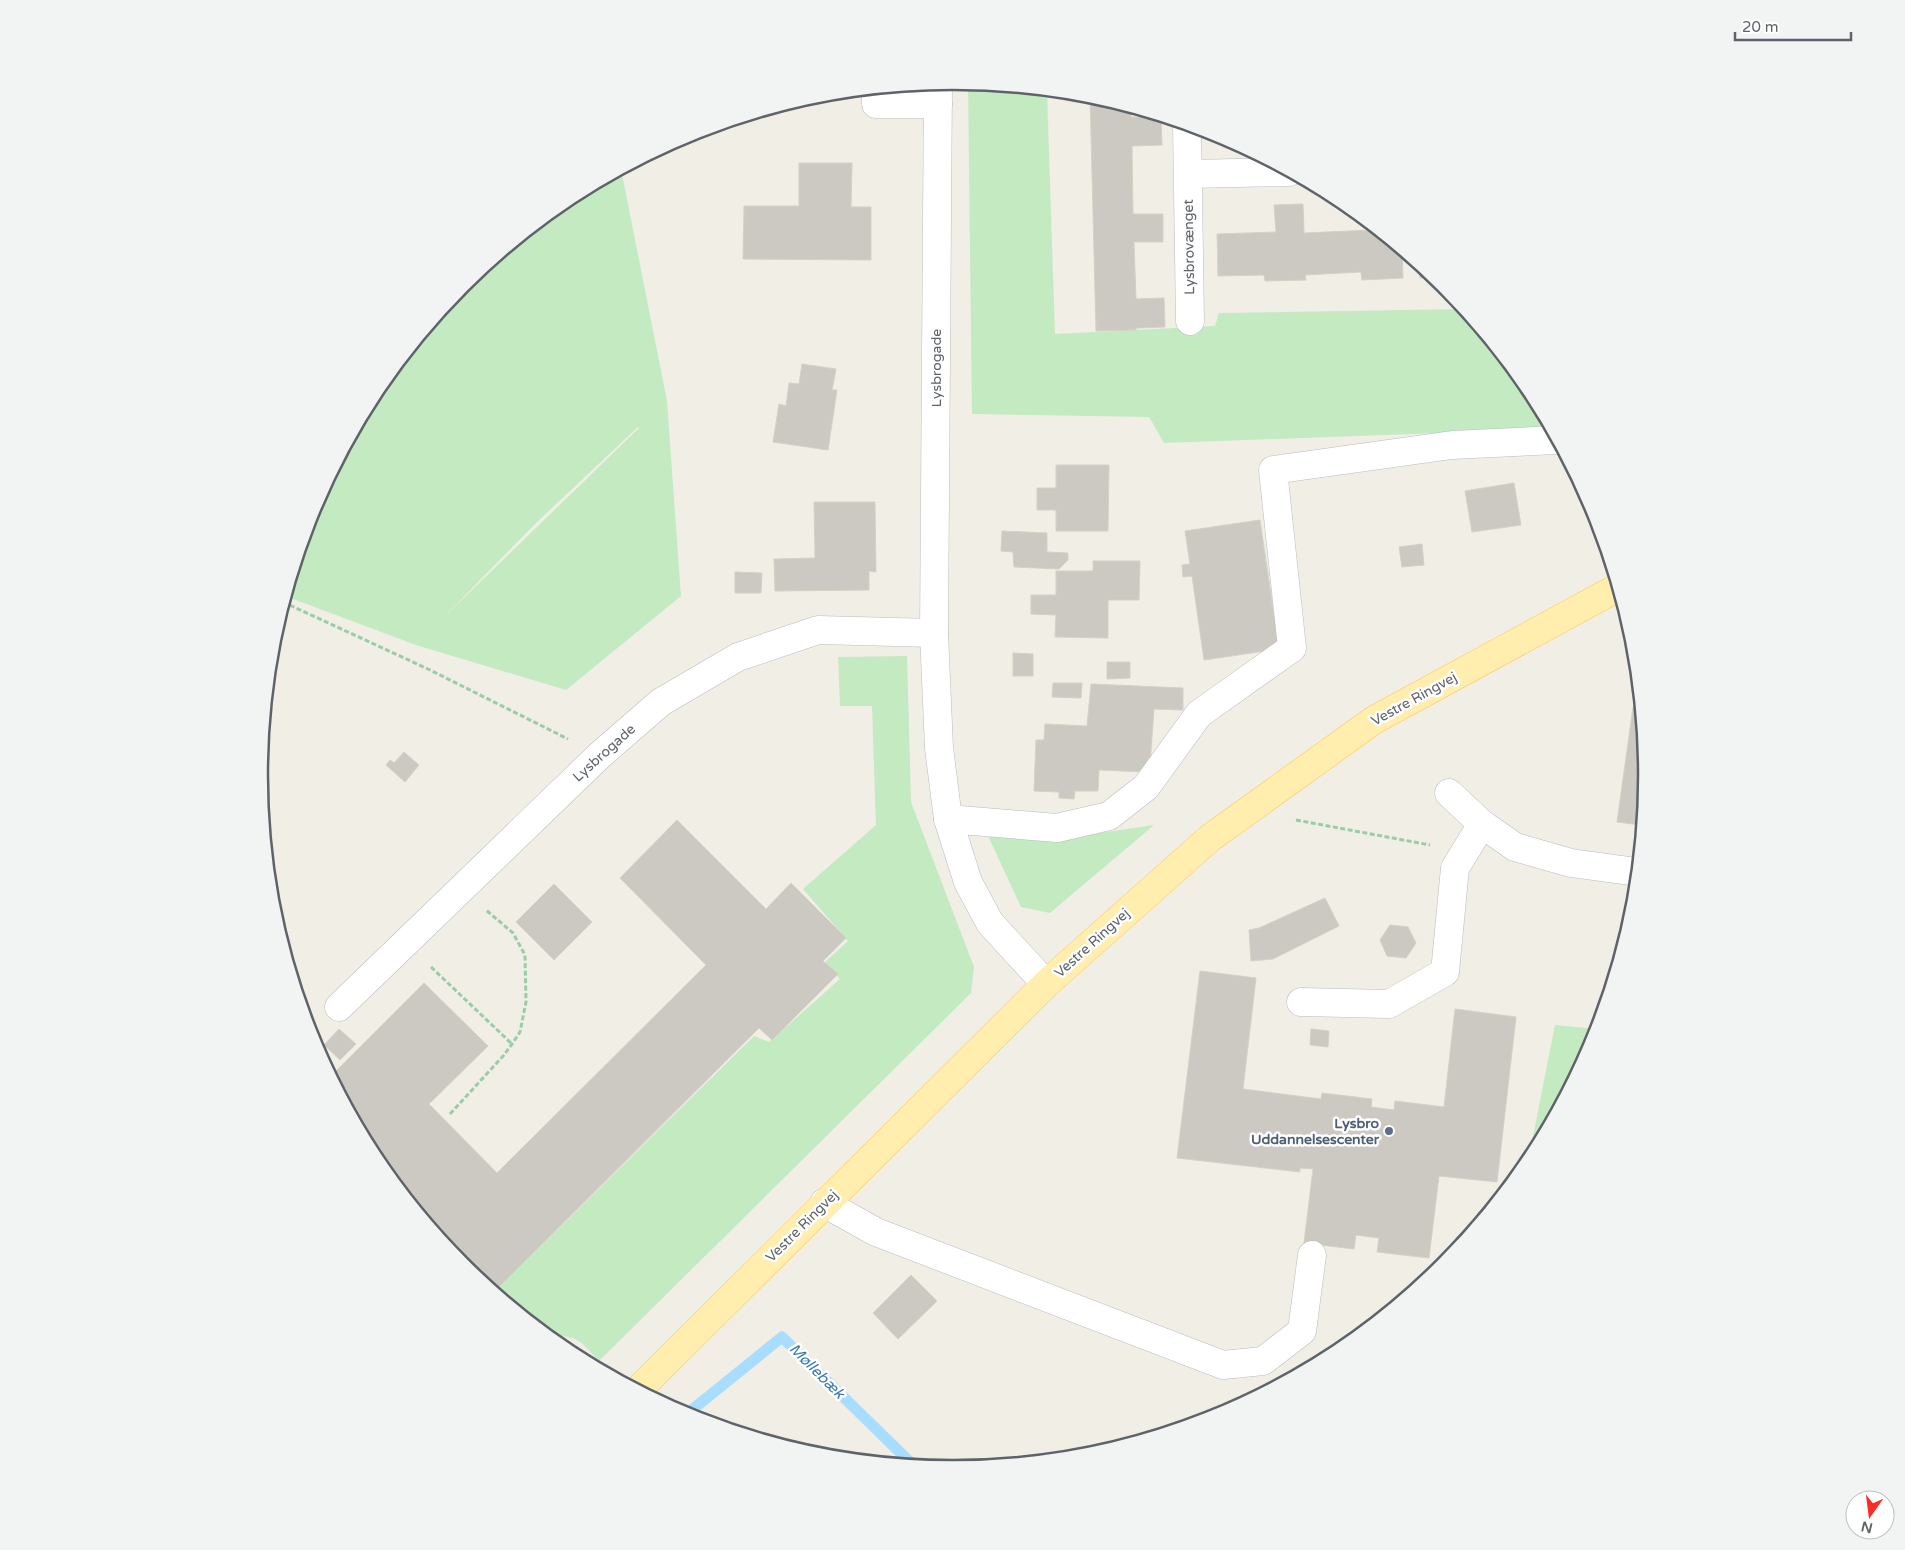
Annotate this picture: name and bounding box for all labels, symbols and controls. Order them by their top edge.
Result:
scale bar [1735,10,1851,42]
text: 20 m [1742,18,1779,36]
street label: Lysbrovænget [1180,199,1198,295]
street label: Lysbrogade [928,329,945,407]
street label: Vestre Ringvej [1368,668,1460,730]
street label: Lysbrogade [569,720,639,786]
street label: Vestre Ringvej [1051,905,1133,981]
place label: Lysbro Uddannelsescenter [1251,1115,1380,1148]
marker: Lysbro Uddannelsescenter [1383,1125,1395,1137]
street label: Vestre Ringvej [762,1186,842,1266]
water label: Møllebæk [786,1340,850,1404]
north arrow [1845,1490,1895,1540]
text: N [1859,1518,1874,1537]

